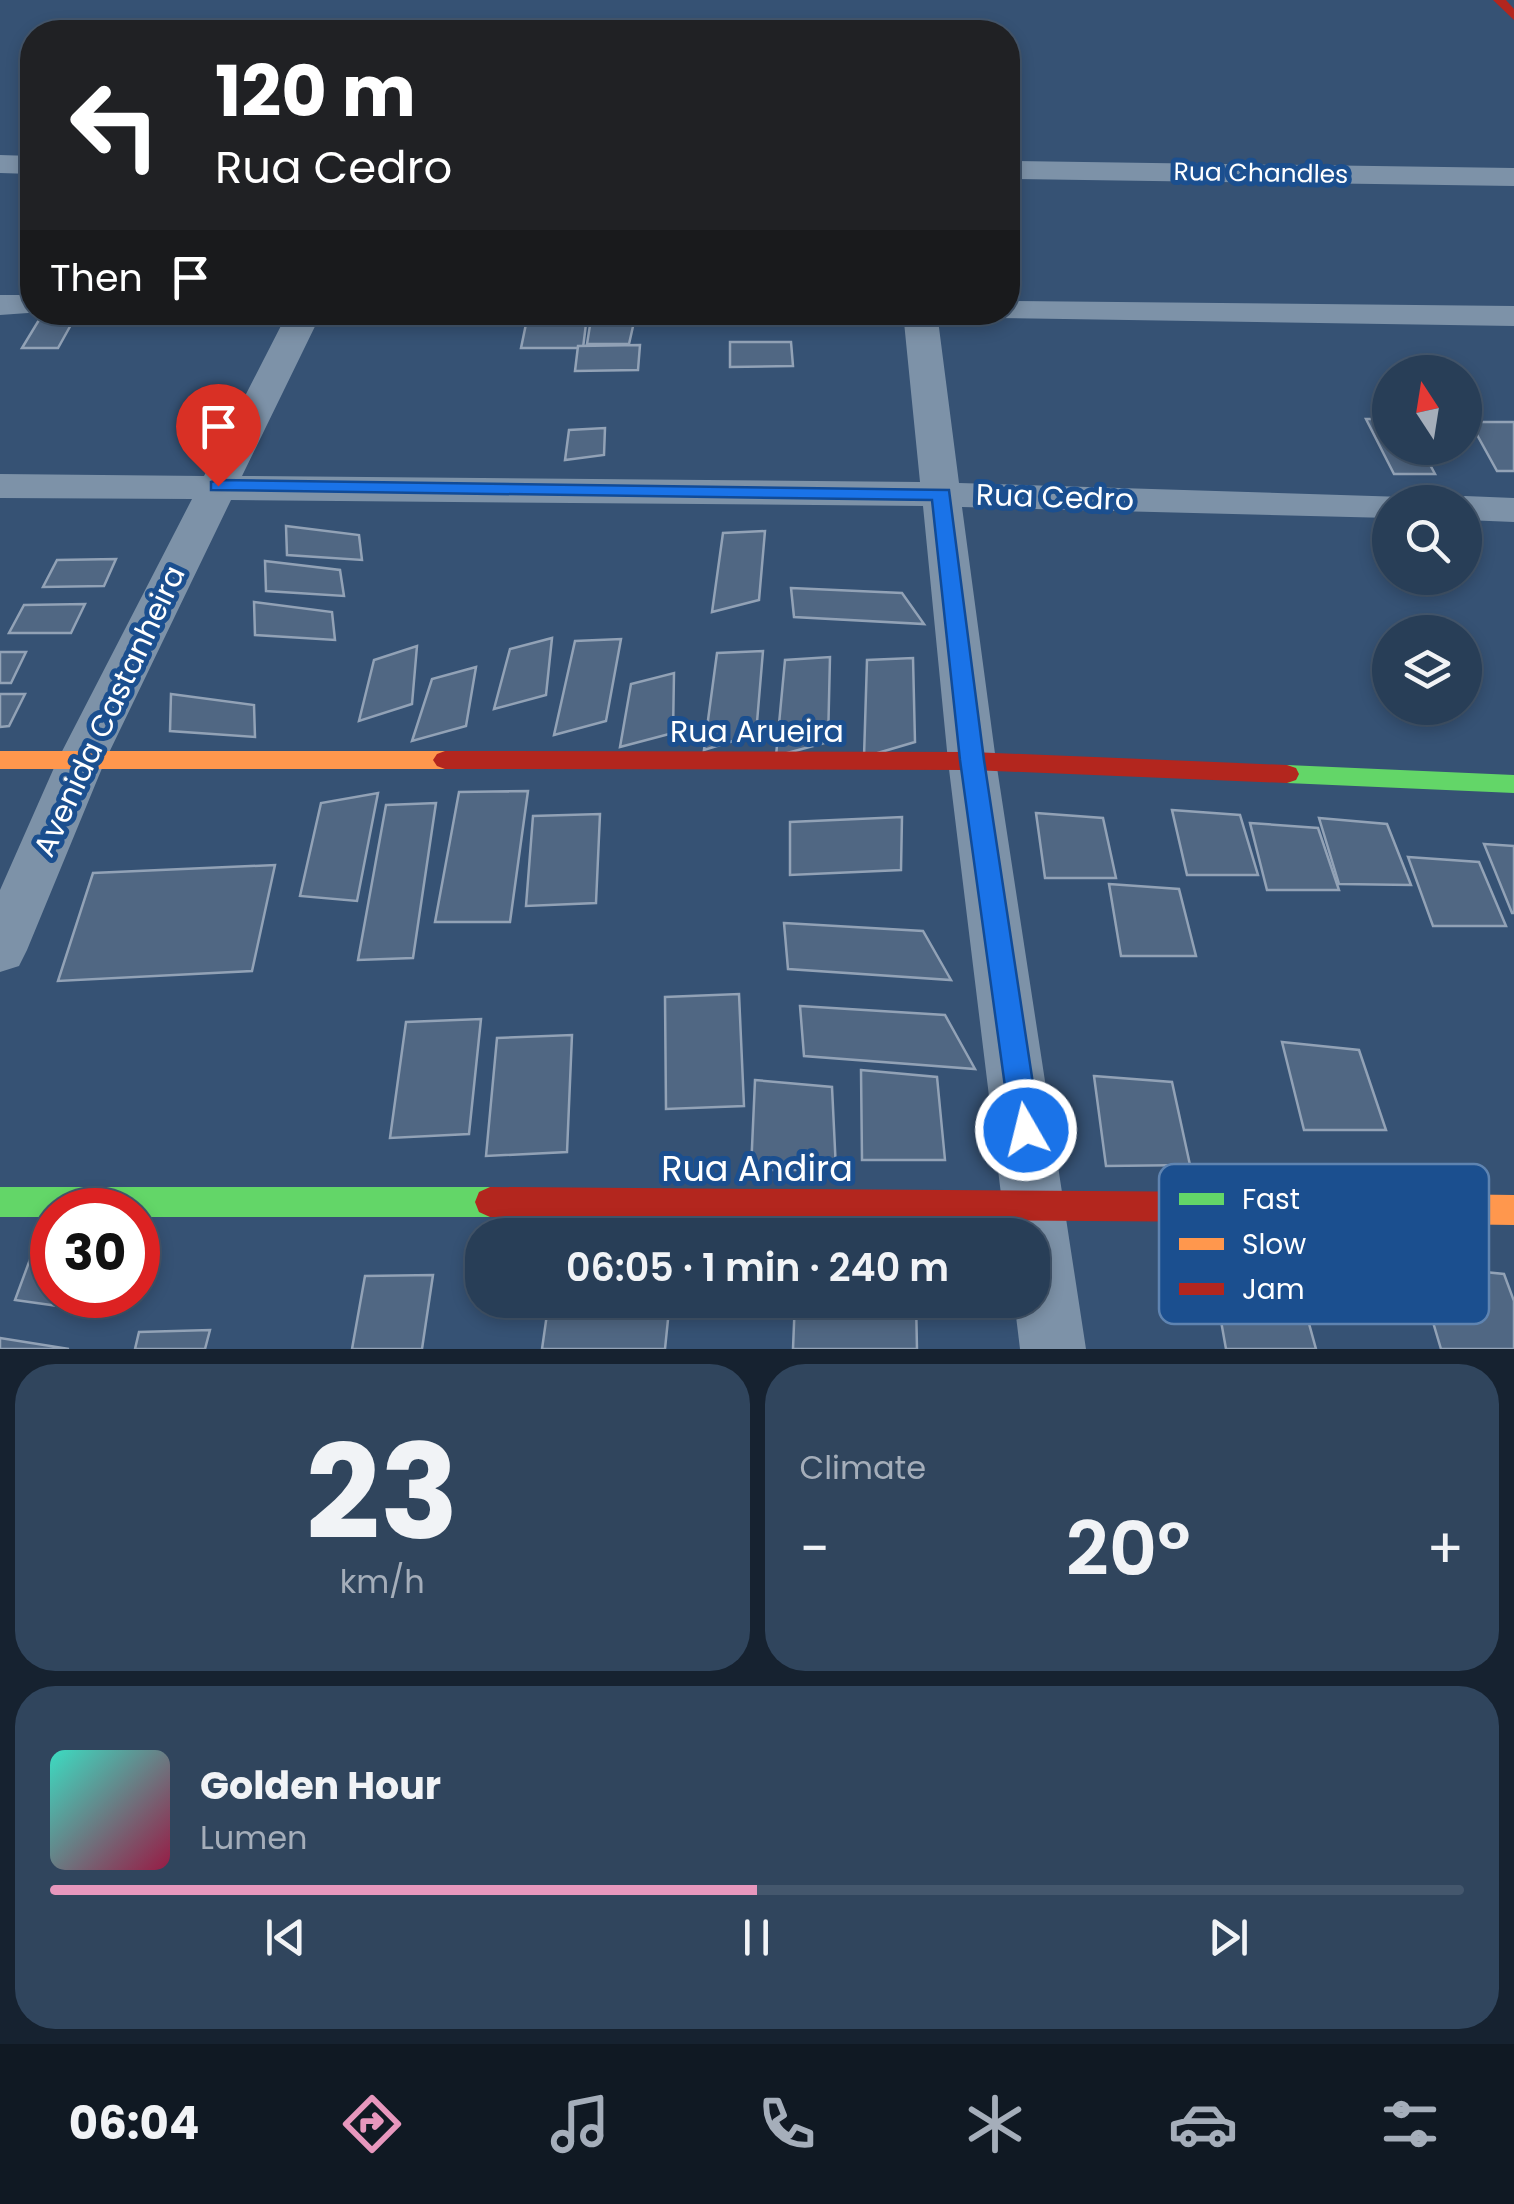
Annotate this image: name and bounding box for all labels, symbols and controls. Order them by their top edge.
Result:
text: 120 m [215,42,416,141]
icon: left [50,60,180,190]
text: Rua Cedro [215,136,452,199]
street label: Rua Chandles [1173,154,1349,192]
icon: arrive [163,250,218,305]
text: Then [50,251,143,304]
north arrow [1372,355,1482,465]
map controls [1372,355,1482,725]
pin [176,384,261,487]
icon: arrive [191,399,246,454]
street label: Rua Cedro [975,473,1135,521]
button: search [1372,485,1482,595]
street label: Avenida Castanheira [23,558,195,864]
button: layers [1372,615,1482,725]
street label: Rua Arueira [670,710,844,753]
position arrow [974,1078,1078,1182]
street label: Rua Andira [661,1144,853,1193]
legend [1159,1164,1489,1324]
text: Fast [1242,1180,1300,1219]
speed limit sign: 30 [30,1188,160,1318]
text: Slow [1242,1225,1306,1264]
text: 06:05 · 1 min · 240 m [566,1241,949,1294]
text: Jam [1242,1270,1305,1309]
text: 23 [306,1401,459,1584]
text: Climate [800,1445,926,1490]
text: 20° [1066,1496,1191,1601]
text: − [800,1510,830,1587]
text: + [1426,1510,1464,1587]
text: km/h [340,1559,425,1604]
text: Golden Hour [200,1759,441,1812]
text: Lumen [200,1815,308,1860]
icon: previous [258,1910,313,1965]
icon: pause [729,1910,784,1965]
icon: next [1201,1910,1256,1965]
icon: directions [337,2089,407,2159]
icon: music [545,2089,615,2159]
icon: phone [752,2089,822,2159]
icon: climate [960,2089,1030,2159]
icon: car [1168,2089,1238,2159]
icon: filters [1375,2089,1445,2159]
text: 06:04 [69,2092,199,2155]

